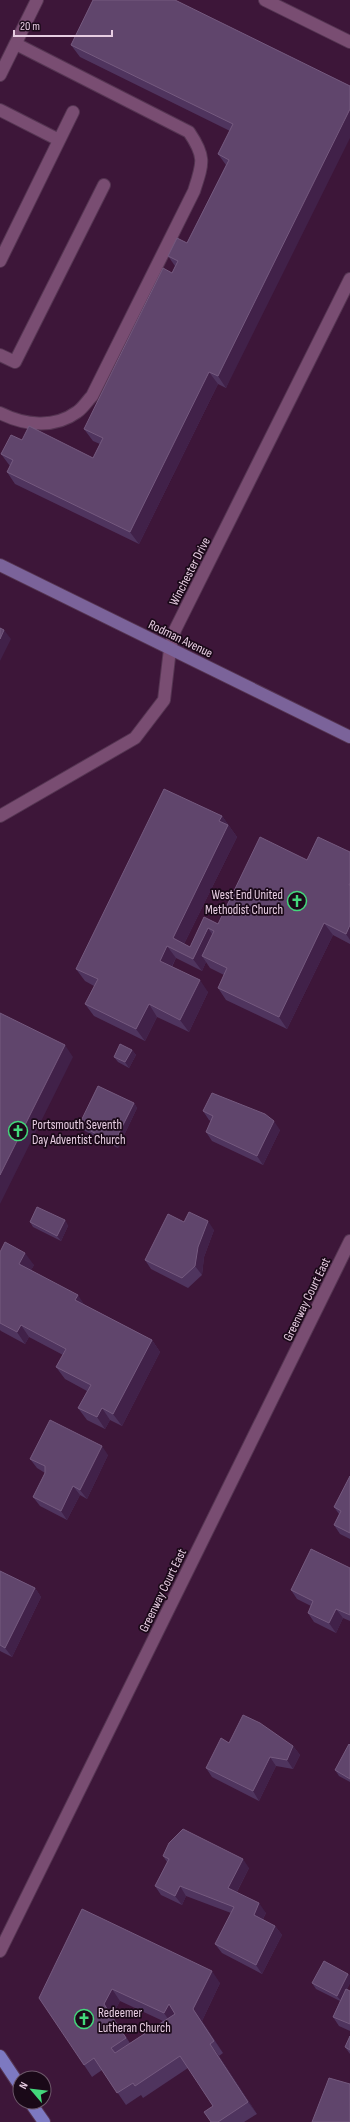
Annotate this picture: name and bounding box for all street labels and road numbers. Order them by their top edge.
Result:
street label: Winchester Drive [166,535,214,608]
street label: Rodman Avenue [146,616,215,661]
street label: Greenway Court East [280,1255,334,1344]
street label: Greenway Court East [136,1546,190,1635]

